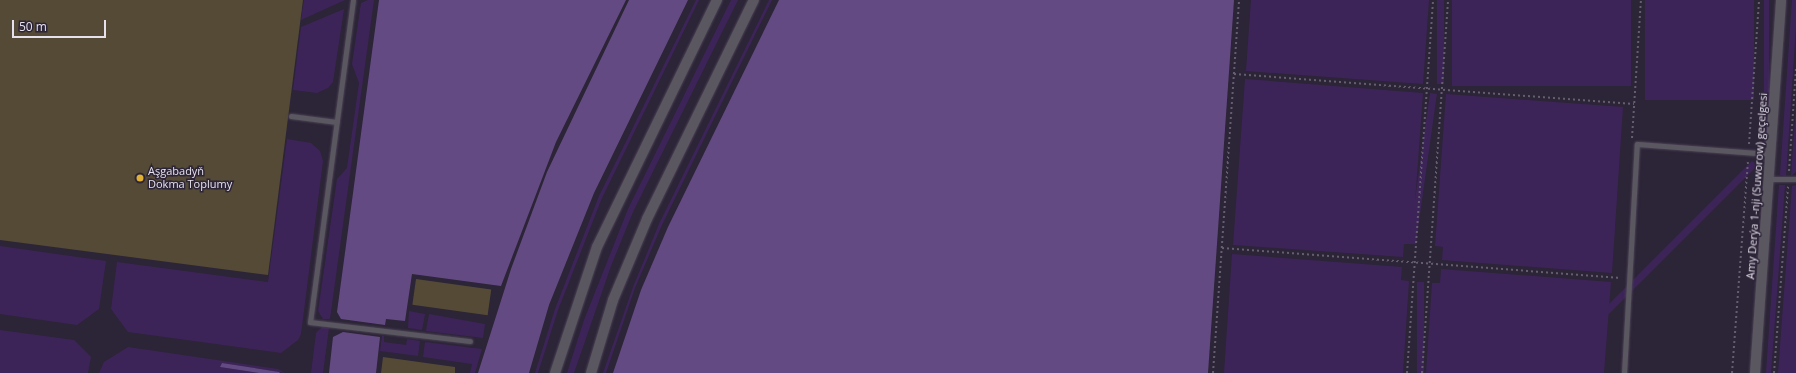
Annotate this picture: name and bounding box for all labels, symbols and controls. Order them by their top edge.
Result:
scale bar [14,12,108,38]
text: 50 m [19,18,47,35]
street label: Amy Derýa 1-nji (Suworow) geçelgesi [1744,92,1770,280]
place label: Aşgabadyň Dokma Toplumy [148,165,232,191]
marker: Aşgabadyň Dokma Toplumy [135,173,145,183]

